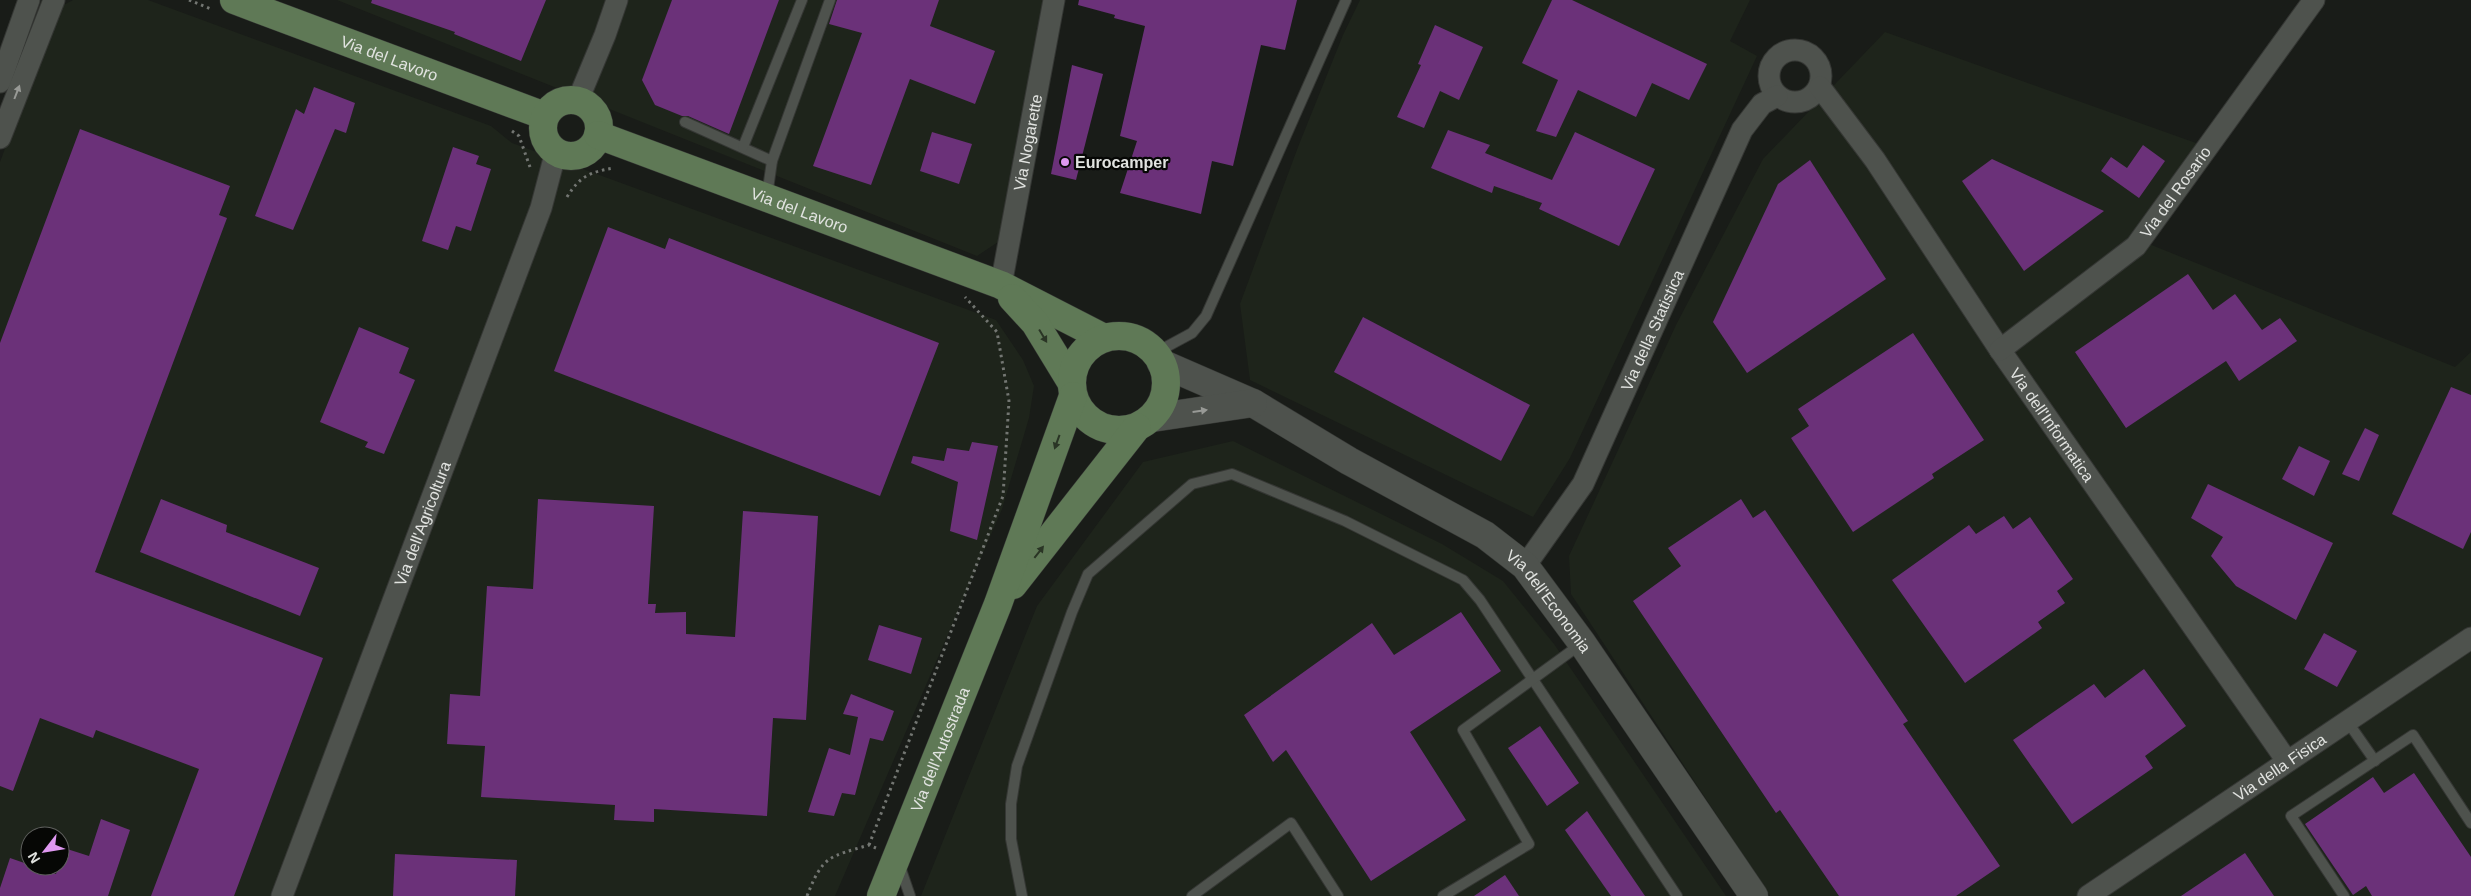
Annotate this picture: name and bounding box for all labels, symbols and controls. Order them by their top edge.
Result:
street label: Via del Lavoro [339,33,440,84]
one-way arrow [14,85,21,100]
street label: Via Nogarette [1011,93,1045,192]
street label: Via del Rosario [2137,143,2214,241]
place label: Eurocamper [1075,154,1168,171]
marker: Eurocamper [1059,156,1071,168]
street label: Via del Lavoro [749,185,850,236]
street label: Via della Statistica [1618,267,1687,393]
one-way arrow [1039,330,1048,343]
street label: Via dell'Informatica [2006,365,2097,485]
one-way arrow [1192,406,1208,414]
one-way arrow [1053,435,1061,450]
street label: Via dell'Agricoltura [392,459,454,588]
one-way arrow [1033,546,1044,559]
street label: Via dell'Economia [1503,547,1594,656]
street label: Via dell'Autostrada [908,685,973,814]
street label: Via della Fisica [2231,730,2329,804]
north arrow [20,826,70,876]
text: N [24,849,43,866]

